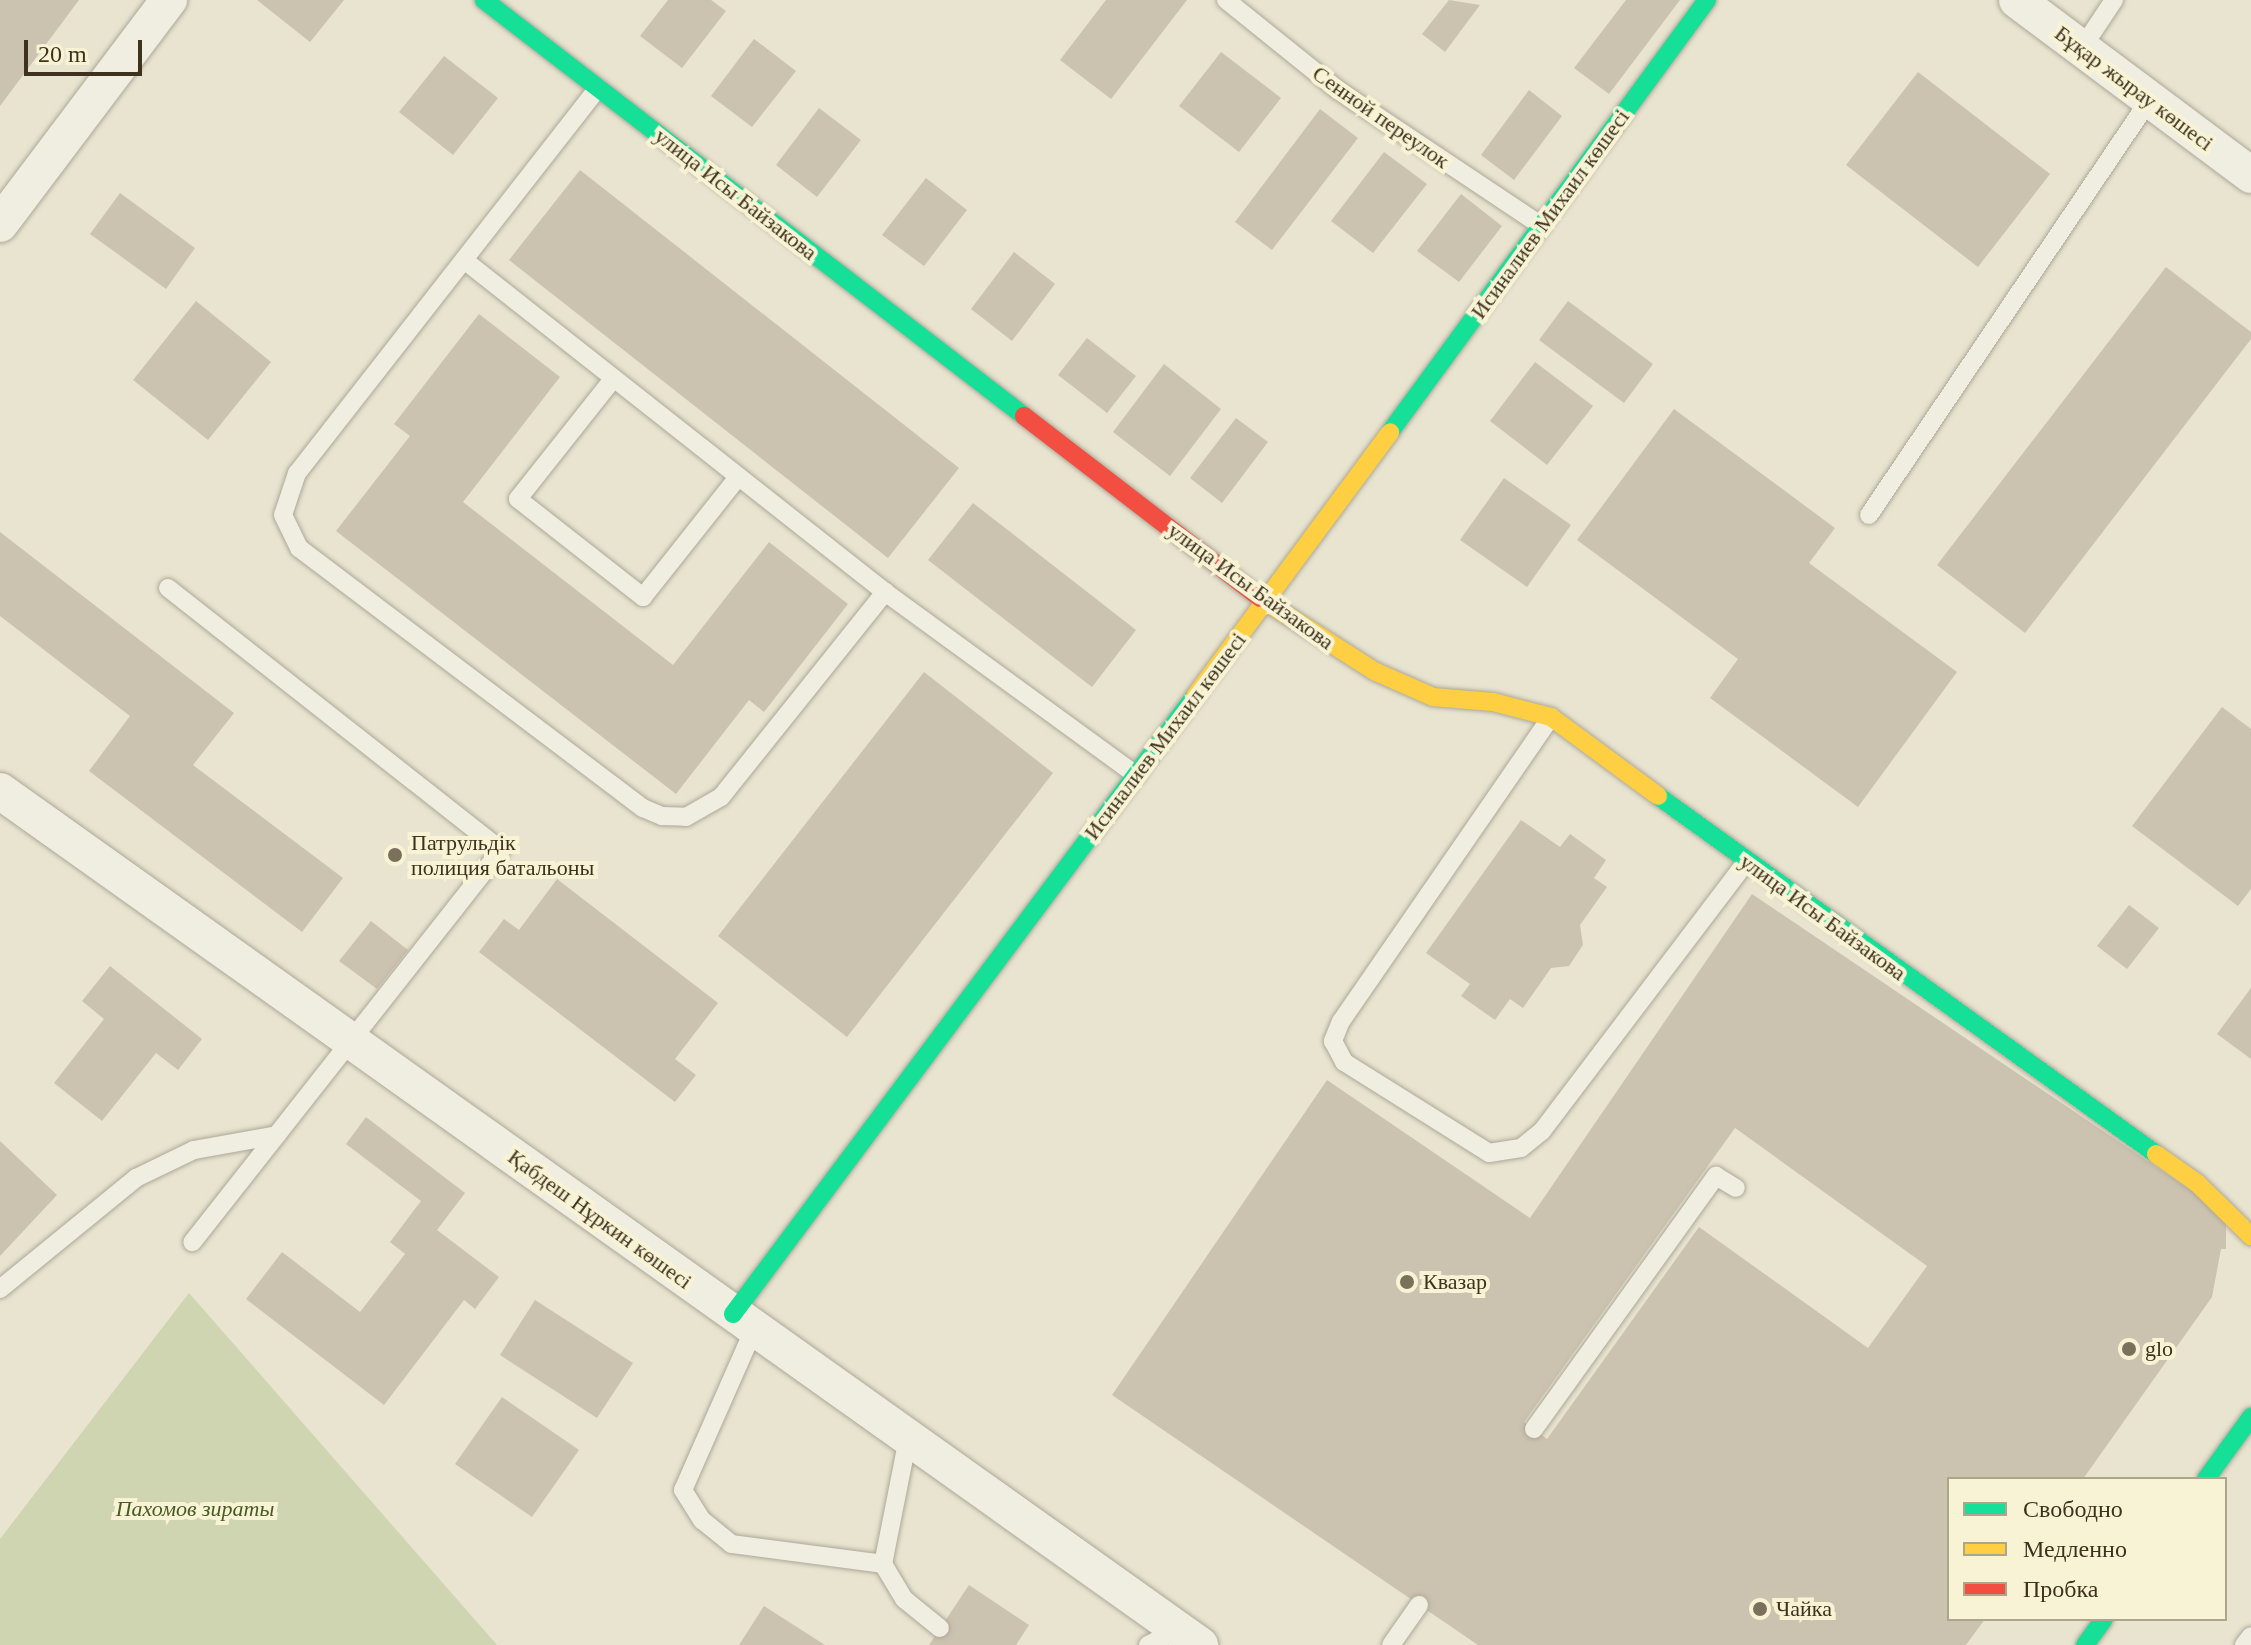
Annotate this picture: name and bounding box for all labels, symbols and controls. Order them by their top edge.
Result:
street label: Бұқар жырау көшесі [2050,20,2218,156]
scale bar [28,24,146,74]
text: 20 m [38,41,87,67]
street label: Сенной переулок [1307,60,1455,174]
street label: Исиналиев Михаил көшесі [1465,104,1635,324]
street label: улица Исы Байзакова [650,122,822,266]
street label: улица Исы Байзакова [1163,517,1339,655]
street label: Исиналиев Михаил көшесі [1078,627,1252,845]
place label: Патрульдік полиция батальоны [411,829,594,880]
marker: Патрульдік полиция батальоны [386,846,404,864]
street label: улица Исы Байзакова [1735,848,1911,986]
street label: Қабдеш Нұркин көшесі [503,1143,697,1295]
place label: Квазар [1423,1269,1487,1295]
marker: Квазар [1398,1273,1416,1291]
place label: glo [2145,1336,2173,1362]
marker: glo [2120,1340,2138,1358]
legend [1947,1477,2227,1621]
park label: Пахомов зираты [116,1496,274,1522]
text: Свободно [2023,1496,2123,1522]
text: Медленно [2023,1536,2127,1562]
text: Пробка [2023,1576,2099,1602]
place label: Чайка [1776,1596,1832,1622]
marker: Чайка [1751,1600,1769,1618]

